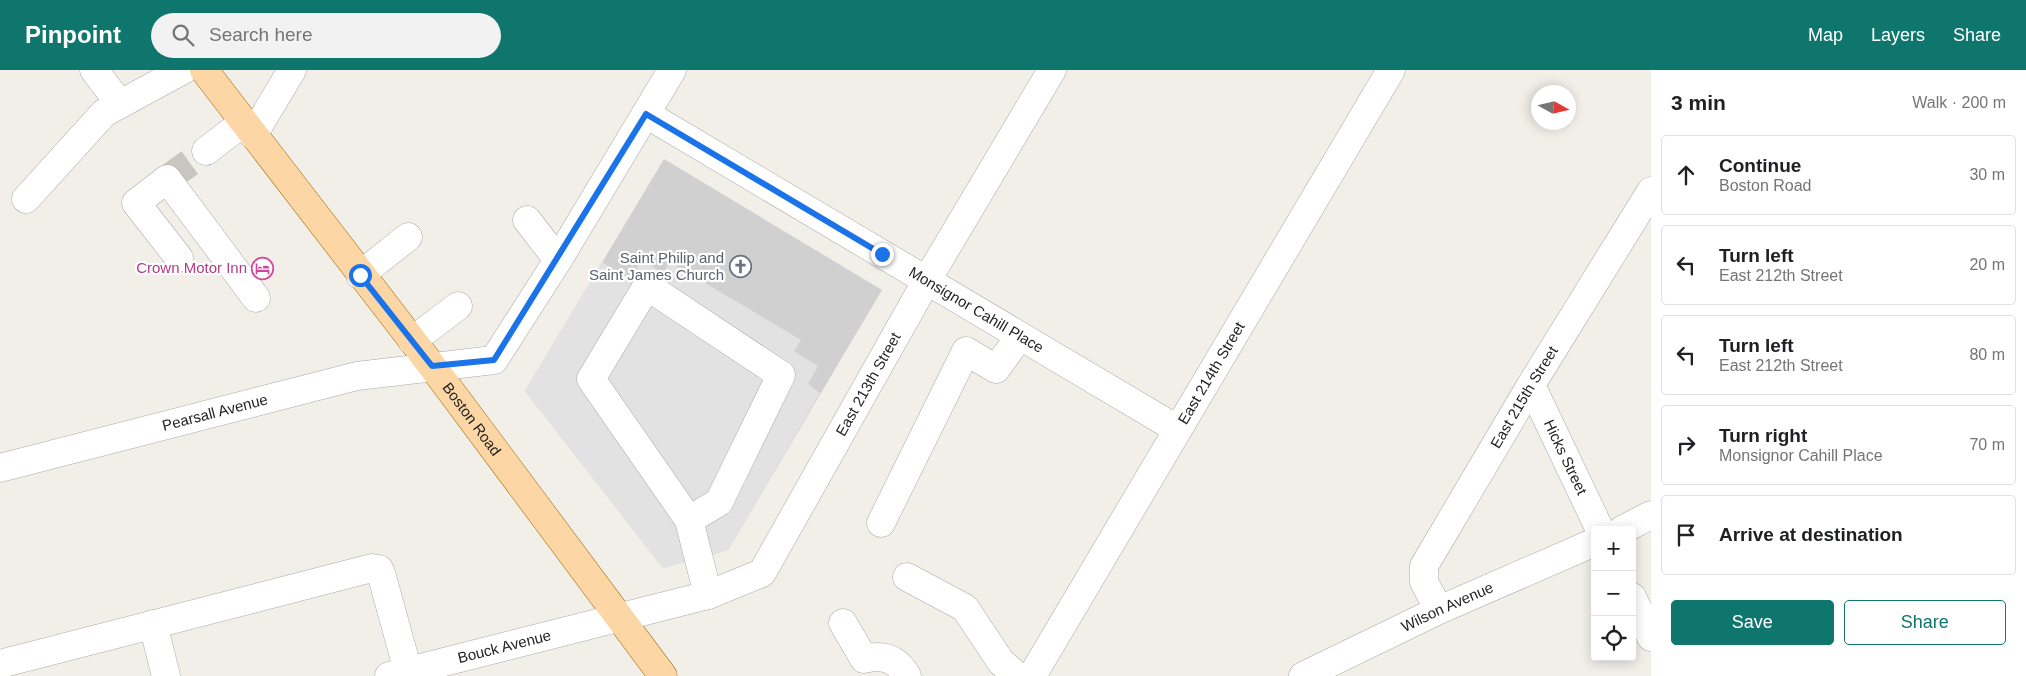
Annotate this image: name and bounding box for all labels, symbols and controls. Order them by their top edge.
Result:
search box [151,13,501,58]
text: Pinpoint [25,21,121,48]
icon: search [169,21,197,49]
text: Search here [209,24,313,45]
text: Map [1808,25,1843,45]
text: Layers [1871,25,1925,45]
text: Share [1953,25,2001,45]
north arrow [1531,85,1576,130]
text: 3 min [1671,91,1726,114]
text: Walk · 200 m [1912,94,2006,111]
text: Continue [1719,155,1801,176]
icon: ahead [1672,161,1700,189]
text: 30 m [1969,166,2005,183]
text: Boston Road [1719,177,1812,194]
route end [871,243,894,266]
text: Turn left [1719,245,1794,266]
place label: Saint Philip and Saint James Church [589,249,724,283]
icon: left [1672,251,1700,279]
church icon: Saint Philip and Saint James Church [728,255,752,279]
hotel icon: Crown Motor Inn [251,256,275,280]
text: 20 m [1969,256,2005,273]
place label: Crown Motor Inn [136,259,247,276]
street label: Monsignor Cahill Place [906,263,1047,356]
route start [349,264,372,287]
text: East 212th Street [1719,267,1843,284]
street label: East 214th Street [1174,318,1248,427]
street label: East 213th Street [832,329,904,439]
text: Turn left [1719,335,1794,356]
icon: left [1672,341,1700,369]
street label: East 215th Street [1487,342,1561,451]
text: 80 m [1969,346,2005,363]
text: East 212th Street [1719,357,1843,374]
street label: Boston Road [439,379,505,459]
street label: Pearsall Avenue [160,390,269,434]
street label: Hicks Street [1541,417,1591,498]
text: Turn right [1719,425,1807,446]
icon: right [1672,431,1700,459]
text: 70 m [1969,436,2005,453]
text: Monsignor Cahill Place [1719,447,1883,464]
icon: arrive [1672,521,1700,549]
text: Arrive at destination [1719,524,1903,545]
map controls [1591,526,1636,661]
button: + [1591,526,1636,571]
button: − [1591,571,1636,616]
street label: Wilson Avenue [1398,578,1496,635]
button: Save [1671,600,1834,645]
button: Share [1844,600,2006,645]
button: locate [1591,616,1636,661]
street label: Bouck Avenue [456,626,553,666]

